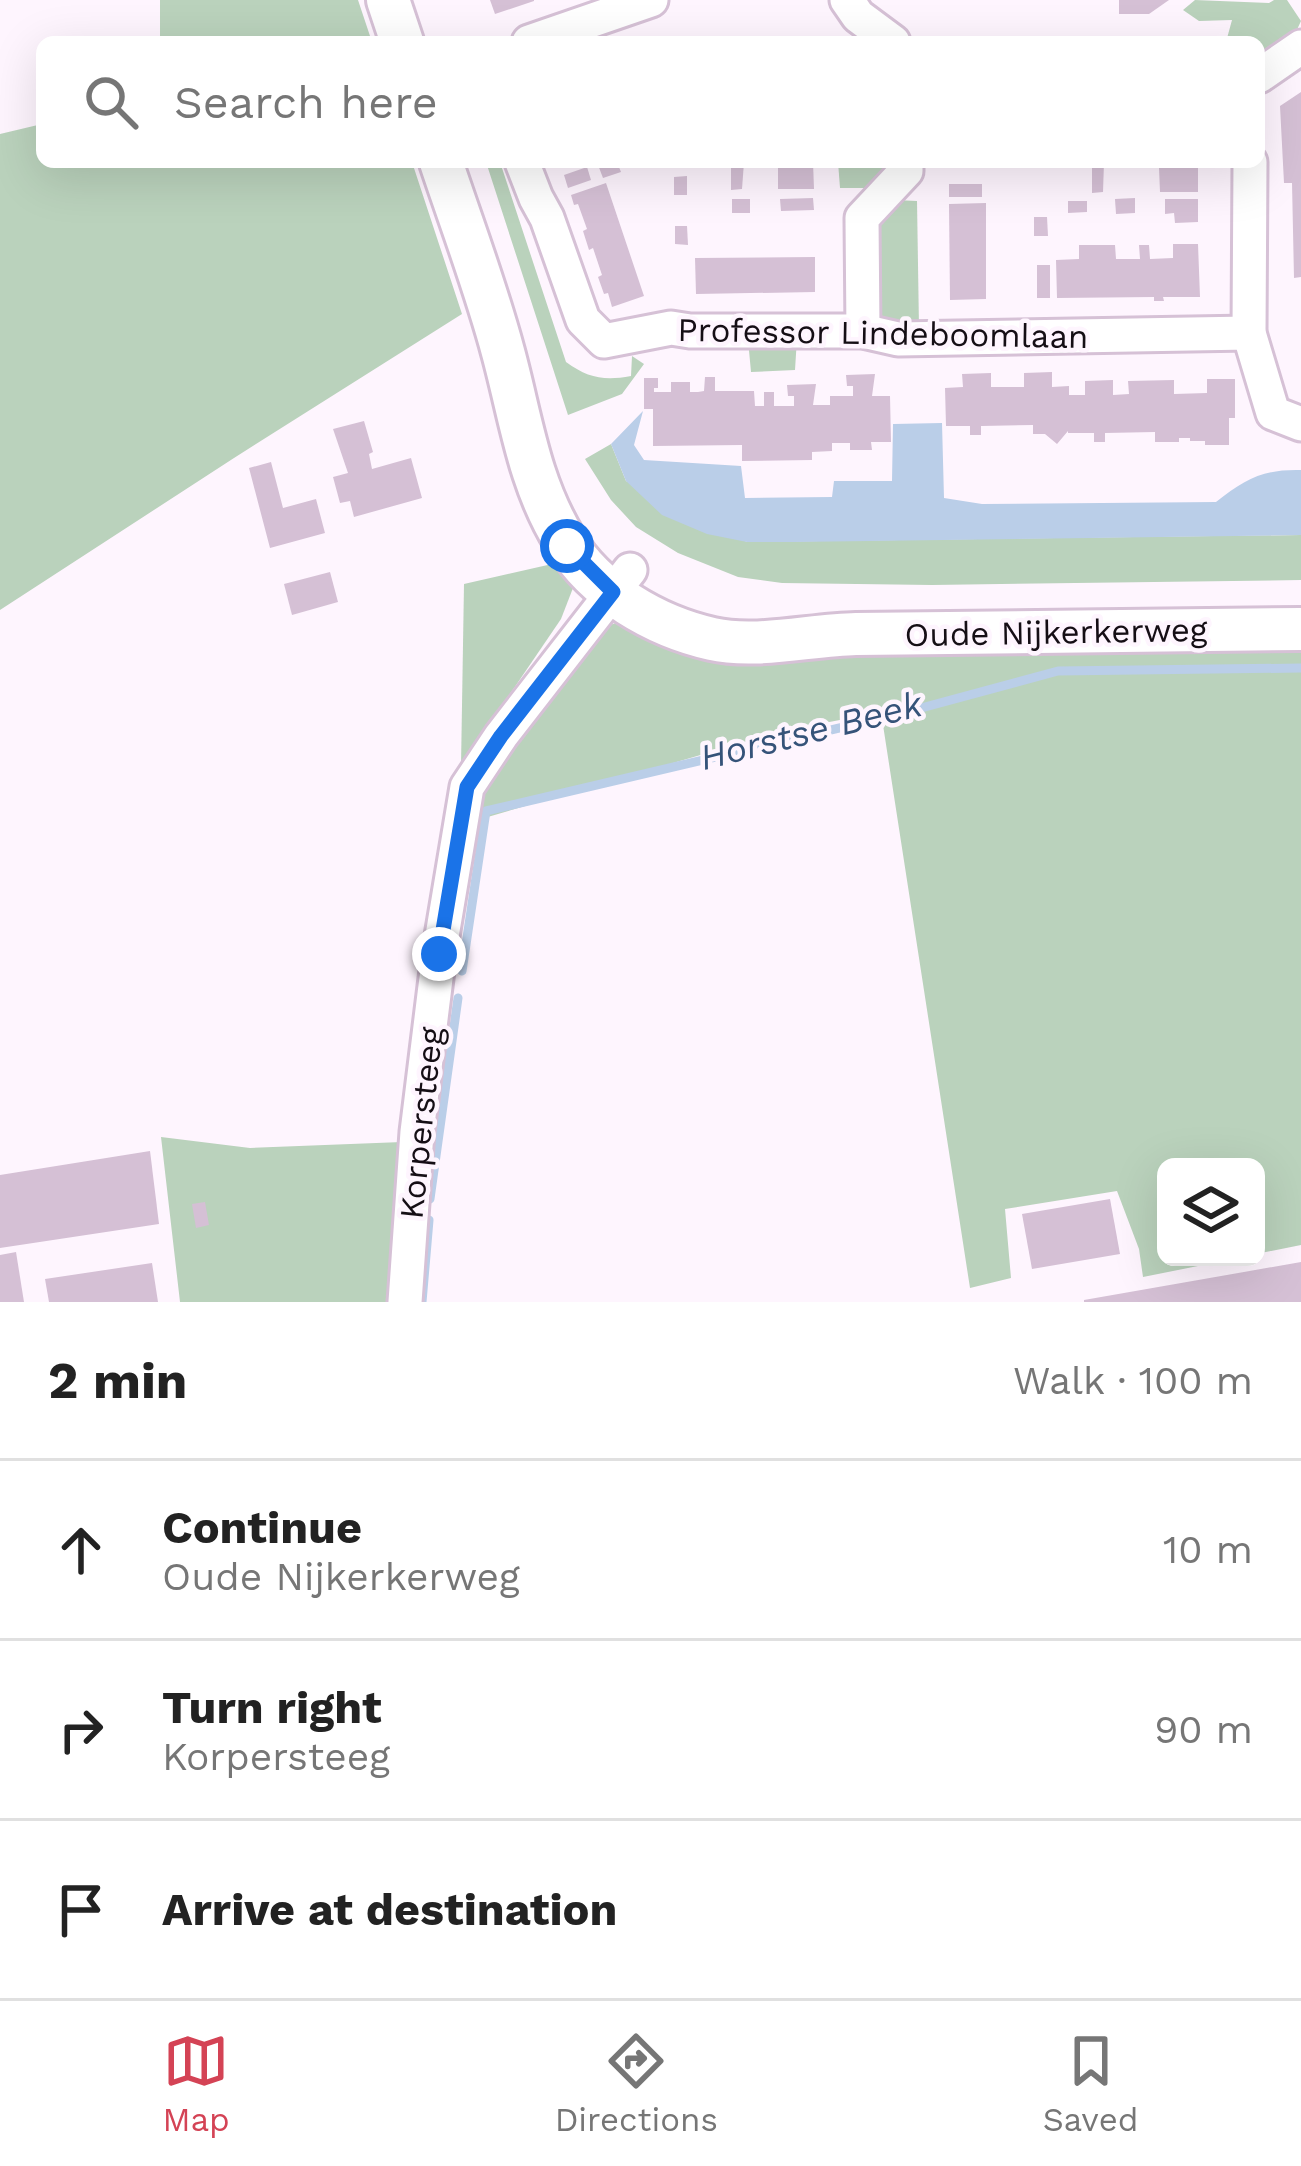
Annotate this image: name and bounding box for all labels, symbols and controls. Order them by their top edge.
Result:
search box [36,36,1265,168]
icon: search [78,69,144,135]
text: Search here [174,76,438,129]
street label: Professor Lindeboomlaan [677,310,1089,356]
route start [540,519,594,573]
street label: Oude Nijkerkerweg [904,610,1208,654]
water label: Horstse Beek [696,683,928,779]
route end [412,927,466,981]
street label: Korpersteeg [392,1025,451,1221]
map controls [1157,1158,1265,1266]
button: layers [1157,1158,1265,1266]
text: 2 min [48,1351,187,1410]
text: Walk · 100 m [1013,1358,1253,1403]
text: Continue [162,1501,362,1554]
icon: ahead [48,1517,114,1583]
text: 10 m [1163,1527,1253,1572]
text: Oude Nijkerkerweg [162,1554,520,1599]
text: Turn right [162,1681,382,1734]
icon: right [48,1697,114,1763]
text: 90 m [1154,1707,1253,1752]
text: Korpersteeg [162,1734,390,1779]
icon: arrive [48,1877,114,1943]
text: Arrive at destination [162,1883,617,1936]
tab: Map [162,2028,230,2139]
tab: Directions [555,2028,718,2139]
tab: Saved [1043,2028,1139,2139]

